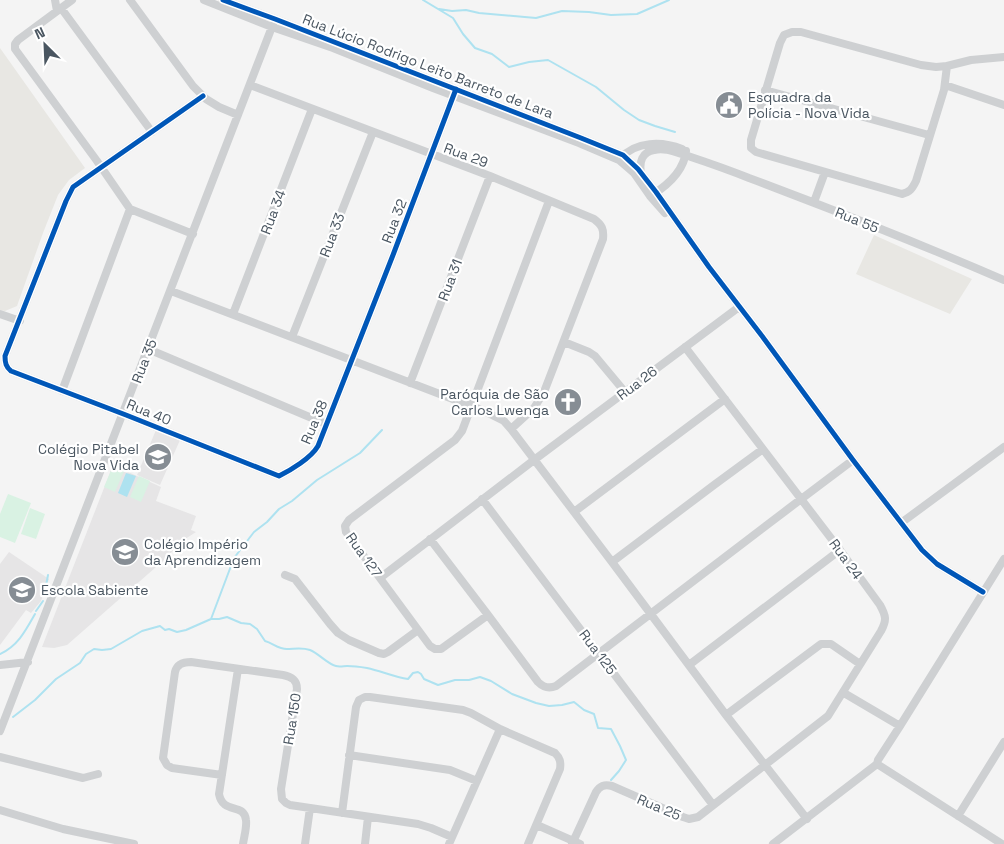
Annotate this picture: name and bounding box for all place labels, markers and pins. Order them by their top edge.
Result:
place label: Esquadra da Polícia - Nova Vida [748,88,870,122]
public building icon: Esquadra da Polícia - Nova Vida [714,90,744,120]
place label: Paróquia de São Carlos Lwenga [440,385,549,419]
church icon: Paróquia de São Carlos Lwenga [553,387,583,417]
place label: Colégio Pitabel Nova Vida [38,440,139,474]
school or university icon: Colégio Pitabel Nova Vida [143,442,173,472]
place label: Colégio Império da Aprendizagem [144,535,261,569]
school or university icon: Colégio Império da Aprendizagem [110,537,140,567]
school or university icon: Escola Sabiente [7,575,37,605]
place label: Escola Sabiente [41,581,149,599]

